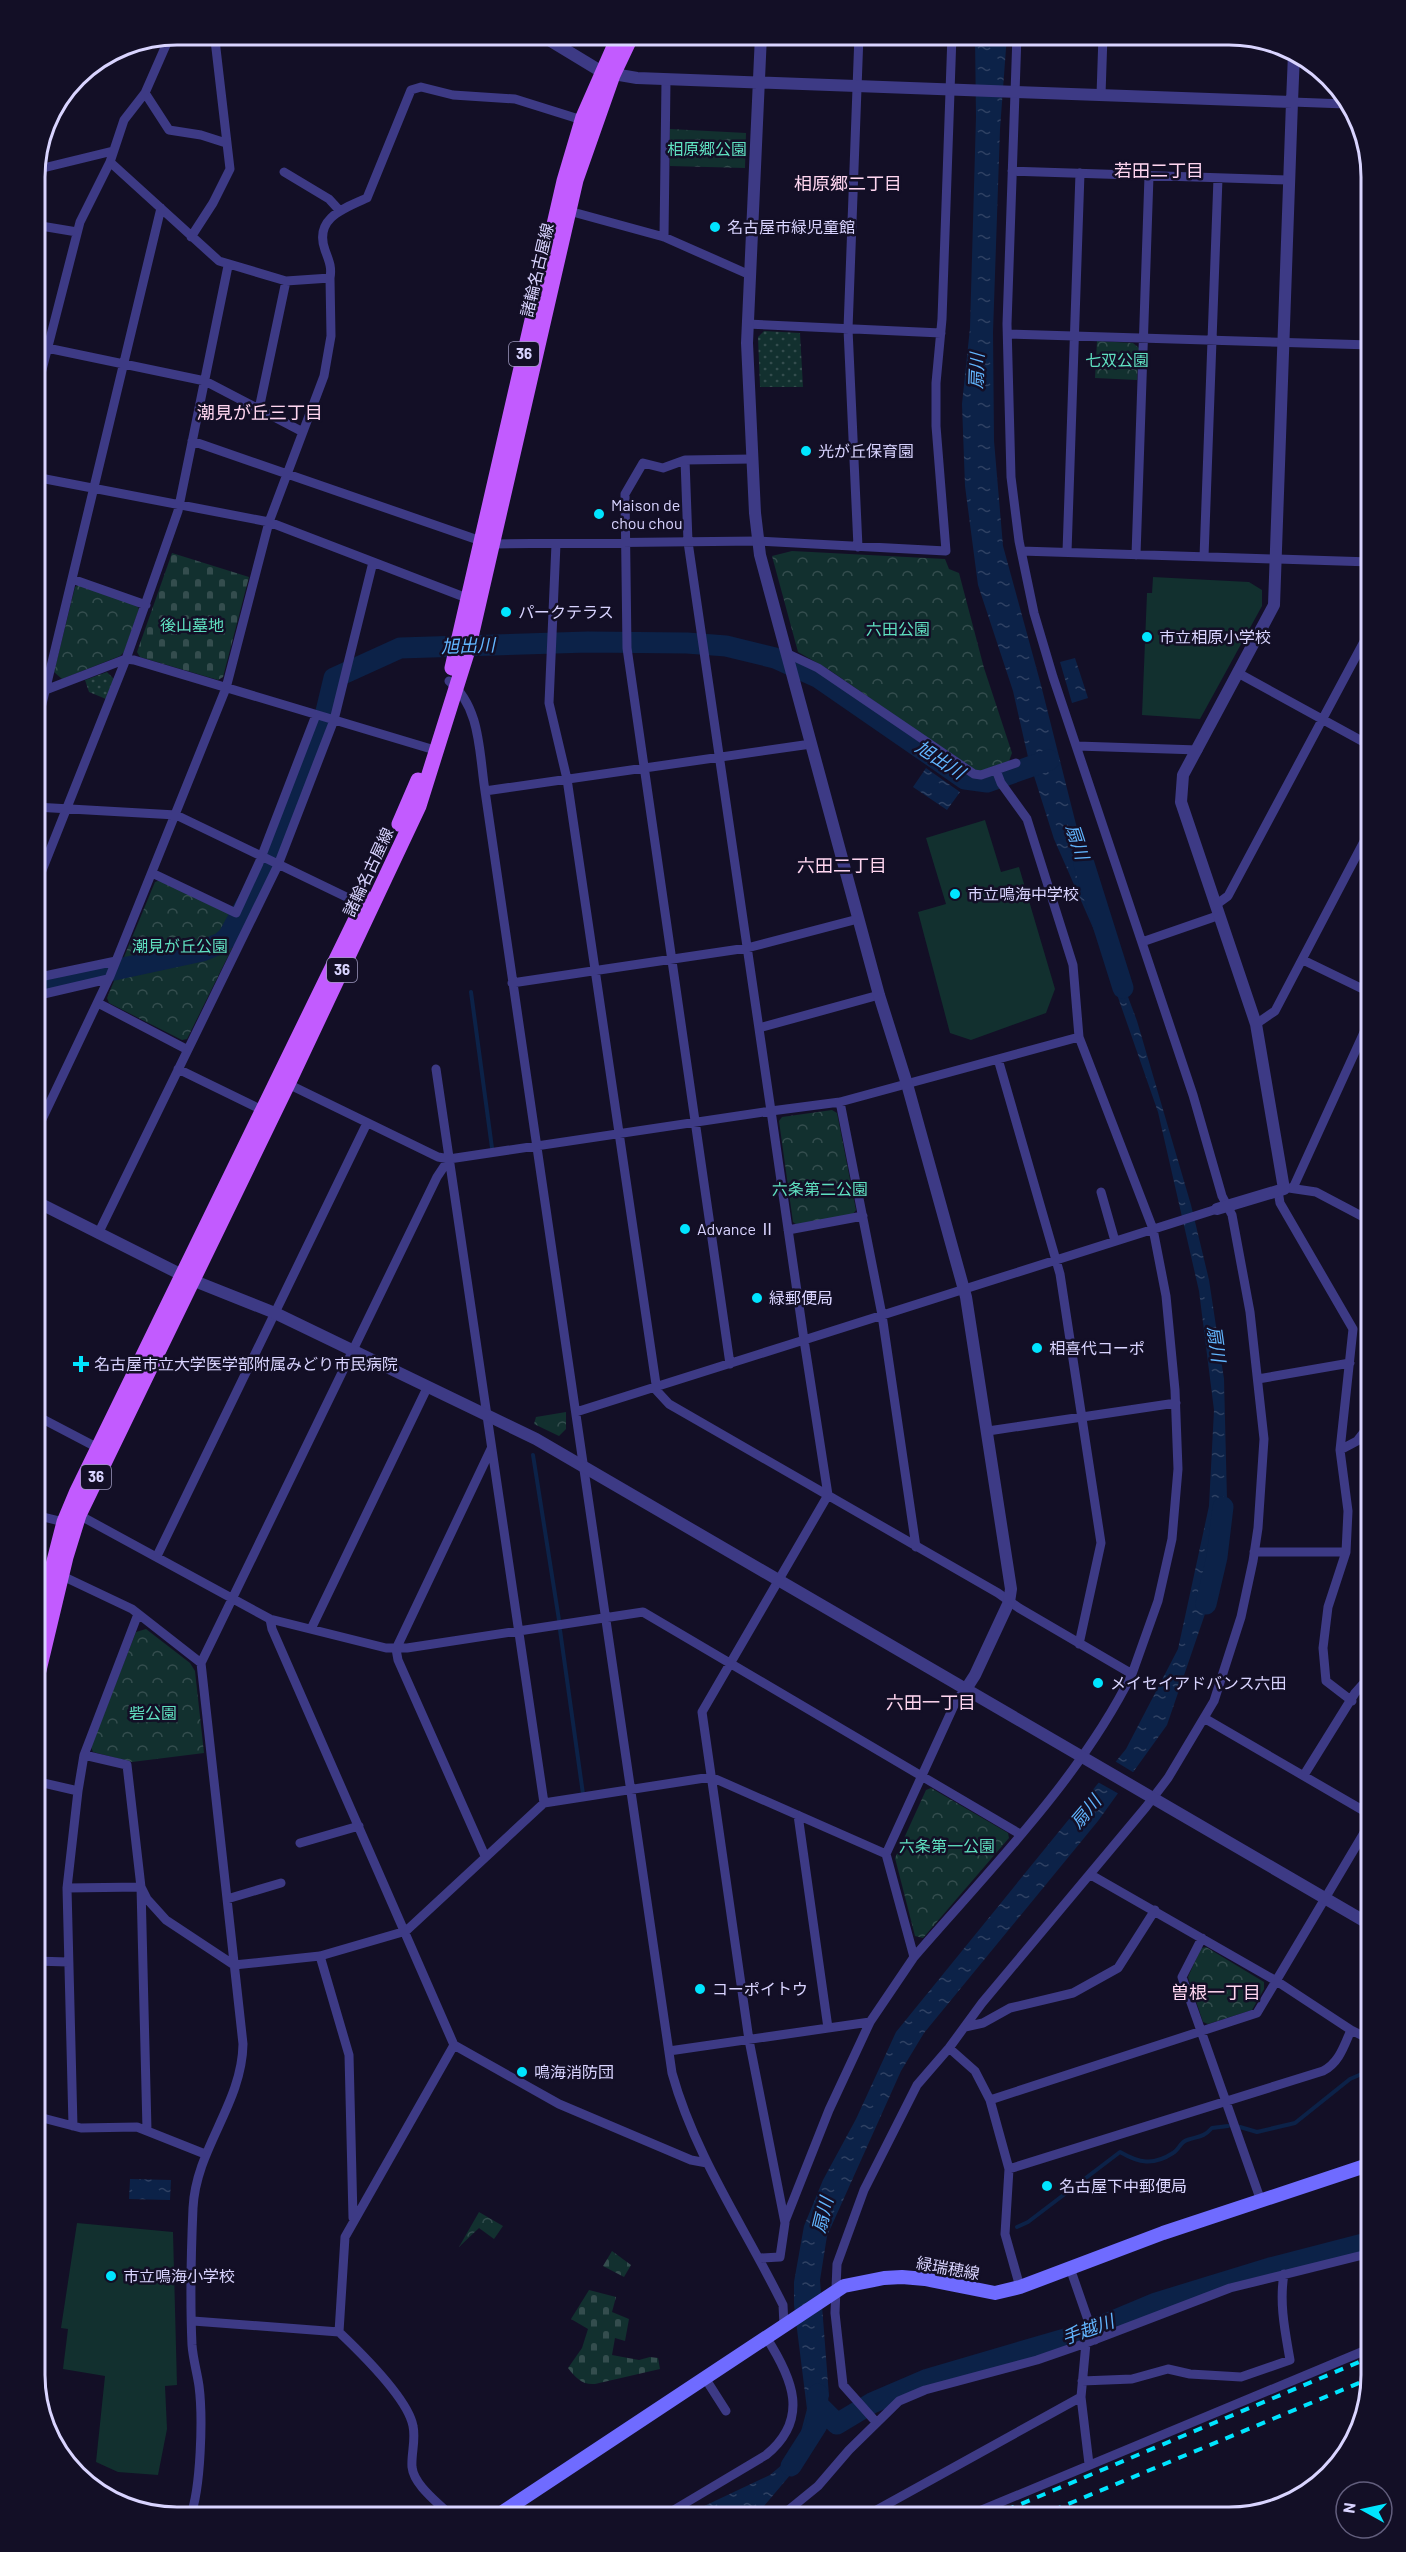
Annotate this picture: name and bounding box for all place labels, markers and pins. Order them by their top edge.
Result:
place label: 名古屋市緑児童館 [727,217,855,236]
marker: 名古屋市緑児童館 [708,220,722,234]
place label: 光が丘保育園 [818,441,914,460]
marker: 光が丘保育園 [799,444,813,458]
place label: Maison de chou chou [611,495,682,532]
marker: Maison de chou chou [592,507,606,521]
place label: パークテラス [518,602,614,621]
marker: パークテラス [499,605,513,619]
place label: 市立相原小学校 [1159,627,1271,646]
marker: 市立相原小学校 [1140,630,1154,644]
place label: 市立鳴海中学校 [967,884,1079,903]
marker: 市立鳴海中学校 [948,887,962,901]
place label: Advance Ⅱ [697,1219,775,1238]
marker: Advance Ⅱ [678,1222,692,1236]
place label: 緑郵便局 [769,1288,833,1307]
marker: 緑郵便局 [750,1291,764,1305]
place label: 相喜代コーポ [1049,1338,1145,1357]
marker: 相喜代コーポ [1030,1341,1044,1355]
place label: 名古屋市立大学医学部附属みどり市民病院 [94,1354,398,1373]
marker: 名古屋市立大学医学部附属みどり市民病院 [72,1355,90,1373]
place label: メイセイアドバンス六田 [1110,1673,1286,1692]
marker: メイセイアドバンス六田 [1091,1676,1105,1690]
place label: コーポイトウ [712,1979,808,1998]
marker: コーポイトウ [693,1982,707,1996]
place label: 鳴海消防団 [534,2062,614,2081]
marker: 鳴海消防団 [515,2065,529,2079]
place label: 名古屋下中郵便局 [1059,2176,1187,2195]
marker: 名古屋下中郵便局 [1040,2179,1054,2193]
place label: 市立鳴海小学校 [123,2266,235,2285]
marker: 市立鳴海小学校 [104,2269,118,2283]

